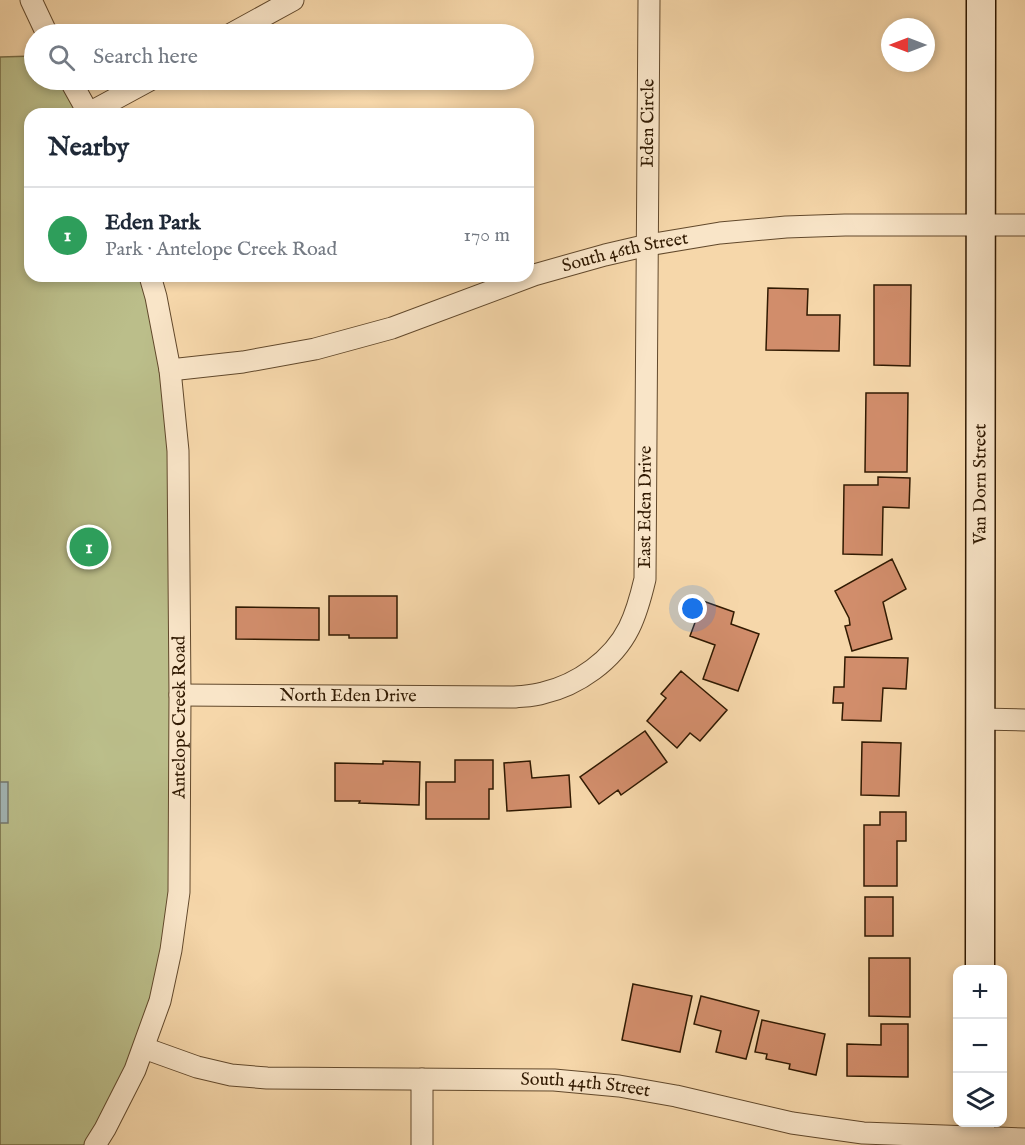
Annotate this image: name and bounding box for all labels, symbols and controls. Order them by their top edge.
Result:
north arrow [881,18,935,72]
search box [24,24,534,90]
icon: search [45,41,78,74]
text: Search here [93,43,198,71]
street label: Eden Circle [636,79,660,168]
text: Nearby [48,131,129,164]
text: Eden Park [105,209,200,237]
text: 1 [64,223,71,248]
text: 170 m [464,223,510,248]
street label: South 46th Street [559,227,690,278]
text: Park · Antelope Creek Road [105,237,337,262]
street label: Van Dorn Street [969,424,992,545]
street label: East Eden Drive [634,446,657,568]
pin: 1 [70,524,109,570]
your location [678,594,707,623]
street label: Antelope Creek Road [168,635,192,800]
street label: North Eden Drive [279,684,417,708]
map controls [953,965,1007,1127]
button: + [953,965,1007,1019]
button: − [953,1019,1007,1073]
street label: South 44th Street [521,1068,652,1103]
button: layers [953,1073,1007,1127]

